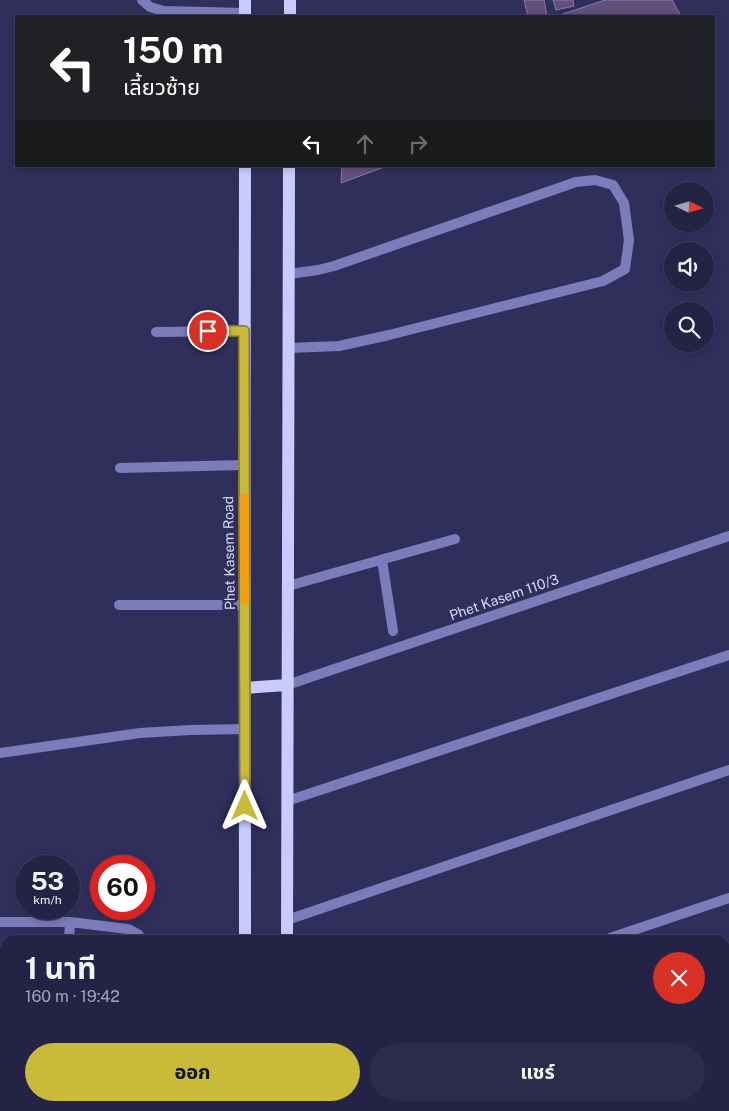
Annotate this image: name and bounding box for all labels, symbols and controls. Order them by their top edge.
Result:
text: 150 m [123,30,223,71]
icon: left [40,35,105,100]
text: เลี้ยวซ้าย [123,74,200,100]
icon: left [298,130,326,158]
icon: ahead [351,130,379,158]
icon: right [404,130,432,158]
north arrow [664,182,714,232]
map controls [664,182,714,352]
button: sound [664,242,714,292]
button: search [664,302,714,352]
pin [187,310,229,352]
icon: arrive [194,317,222,345]
street label: Phet Kasem Road [220,496,238,610]
street label: Phet Kasem 110/3 [447,571,561,623]
position arrow [218,779,270,831]
speed limit sign: 60 [90,855,155,920]
text: 53 [31,866,64,896]
text: km/h [33,893,62,907]
text: 1 นาที [25,950,96,986]
button: close [653,952,705,1004]
text: 160 m · 19:42 [25,987,120,1006]
button: ออก [25,1043,360,1101]
button: แชร์ [370,1043,705,1101]

